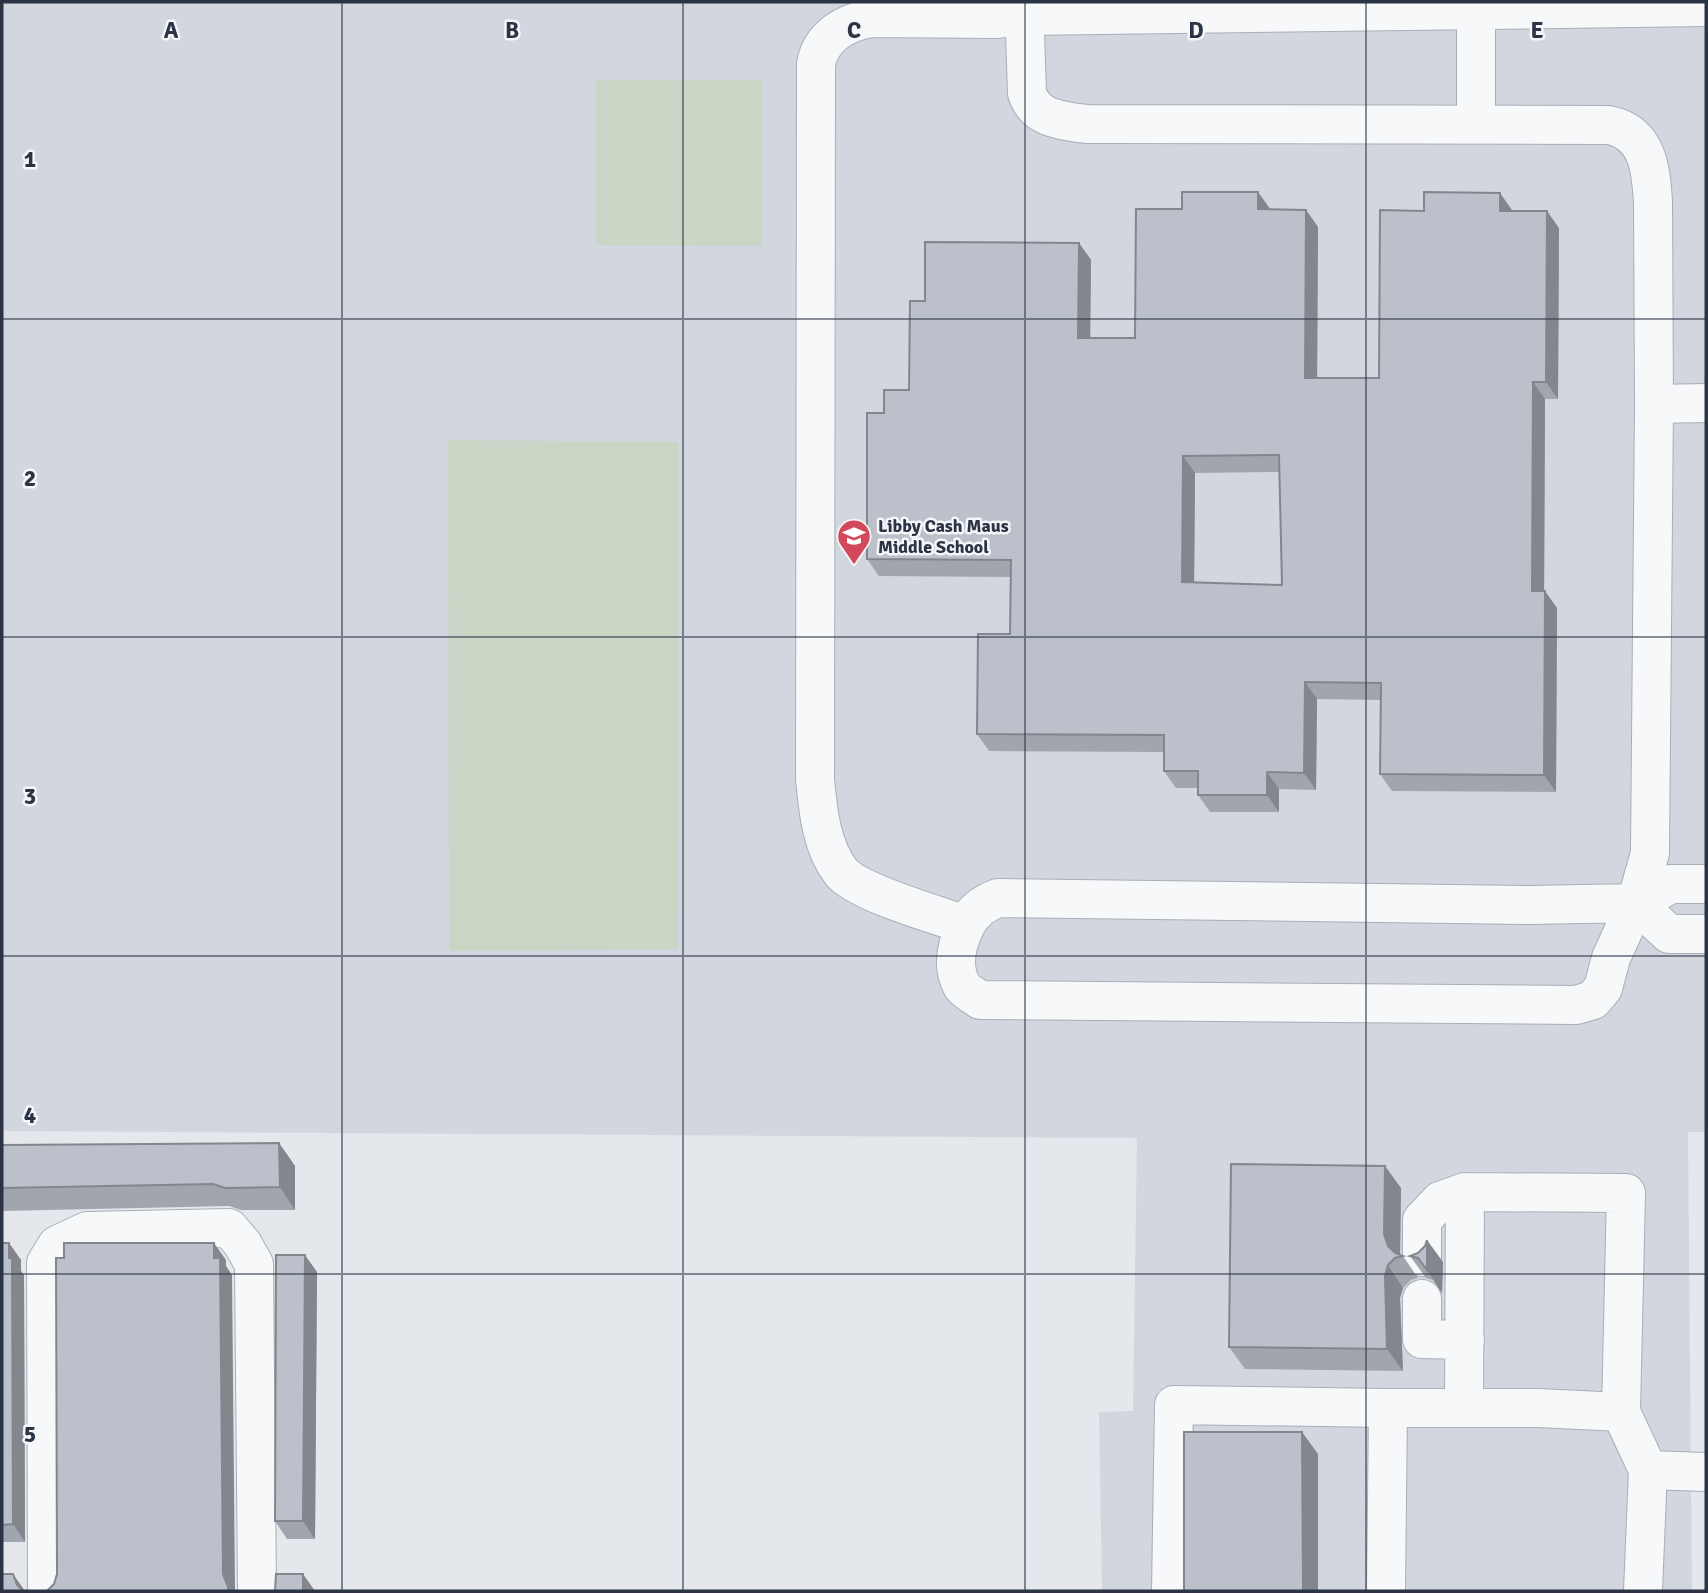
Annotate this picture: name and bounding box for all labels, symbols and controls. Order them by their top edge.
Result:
text: A [164,16,179,45]
text: B [505,16,519,45]
text: C [847,16,861,45]
text: D [1188,16,1204,45]
text: E [1530,16,1544,45]
text: 1 [24,145,36,174]
text: 2 [24,464,36,493]
place label: Libby Cash Maus Middle School [878,515,1009,558]
school or university icon: Libby Cash Maus Middle School [835,517,873,566]
text: 3 [24,782,36,811]
text: 4 [24,1101,36,1130]
text: 5 [24,1420,36,1449]

